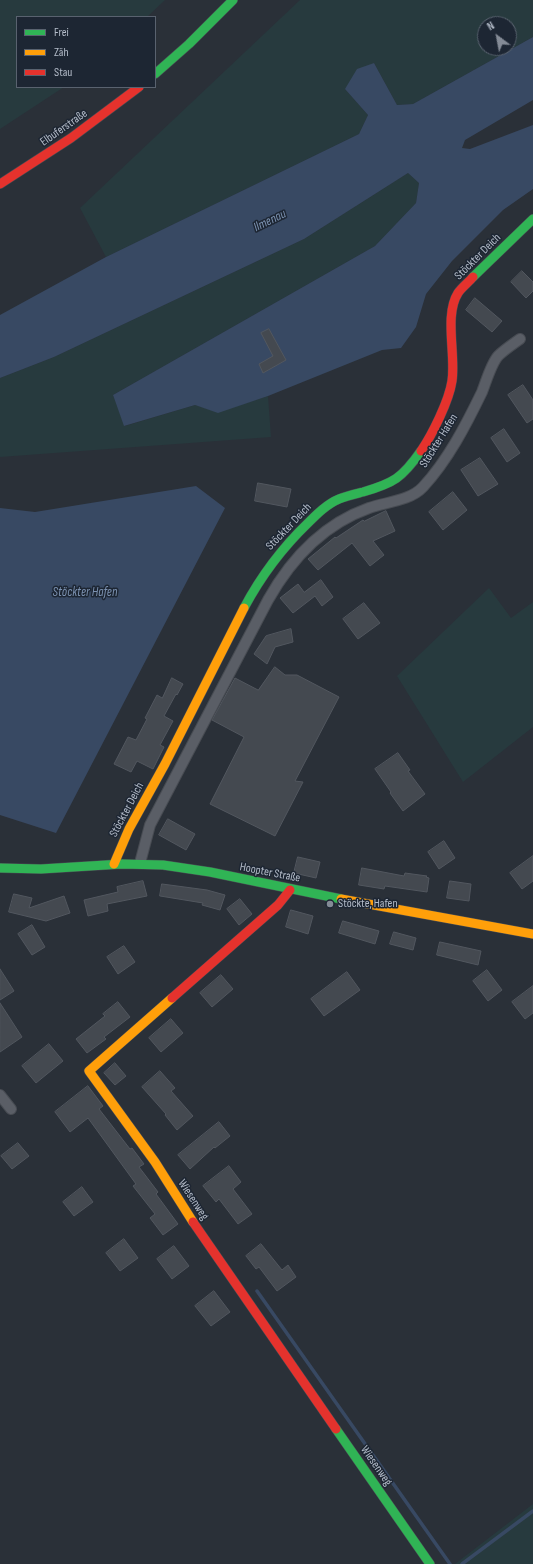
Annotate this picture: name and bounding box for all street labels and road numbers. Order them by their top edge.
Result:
street label: Elbuferstraße [38,107,90,149]
street label: Stöckter Deich [452,231,504,283]
street label: Stöckter Hafen [417,411,461,471]
street label: Stöckter Deich [263,501,315,553]
street label: Stöckter Deich [107,780,147,840]
street label: Hoopter Straße [239,860,301,886]
street label: Wiesenweg [175,1177,211,1223]
street label: Wiesenweg [357,1443,395,1489]

